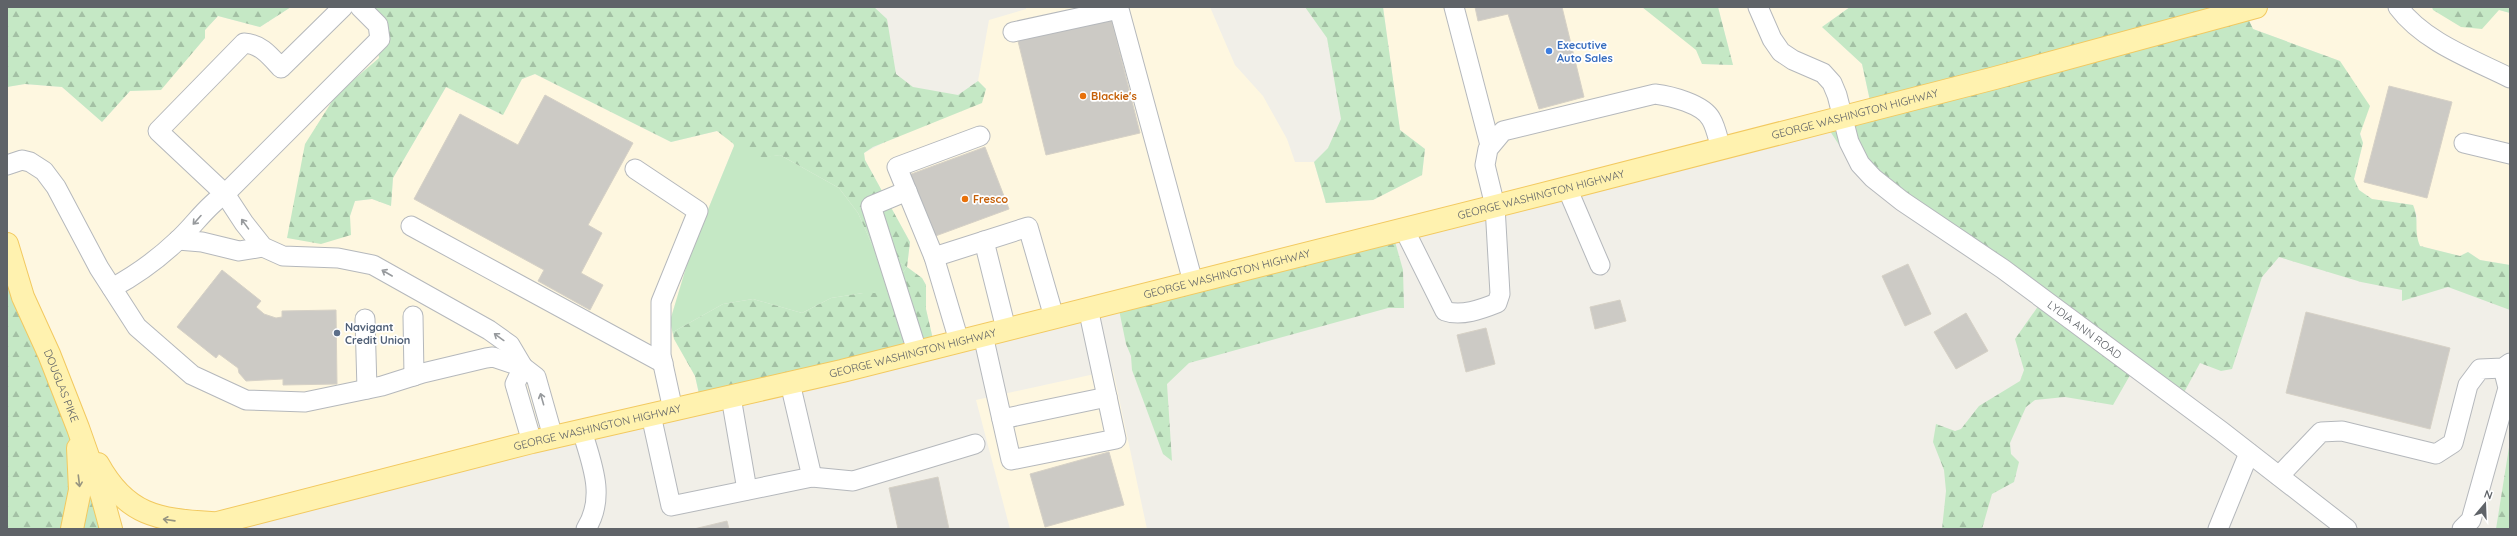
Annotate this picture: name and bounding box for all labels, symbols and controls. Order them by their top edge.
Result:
place label: Executive Auto Sales [1557,38,1613,65]
marker: Executive Auto Sales [1544,46,1554,56]
street label: GEORGE WASHINGTON HIGHWAY [1770,86,1940,142]
place label: Blackie's [1091,89,1137,103]
marker: Blackie's [1078,91,1088,101]
street label: GEORGE WASHINGTON HIGHWAY [1456,167,1626,222]
place label: Fresco [973,192,1008,206]
marker: Fresco [960,194,970,204]
one-way arrow [192,215,202,225]
one-way arrow [241,218,249,229]
street label: GEORGE WASHINGTON HIGHWAY [1142,246,1312,302]
one-way arrow [381,268,393,276]
street label: LYDIA ANN ROAD [2045,297,2125,362]
place label: Navigant Credit Union [345,320,410,347]
street label: GEORGE WASHINGTON HIGHWAY [828,325,998,381]
marker: Navigant Credit Union [332,328,342,338]
one-way arrow [494,333,505,341]
street label: DOUGLAS PIKE [41,347,82,424]
one-way arrow [538,393,546,406]
street label: GEORGE WASHINGTON HIGHWAY [512,401,683,453]
one-way arrow [76,474,83,487]
north arrow [2465,484,2505,524]
text: N [2482,487,2494,502]
one-way arrow [163,516,176,524]

